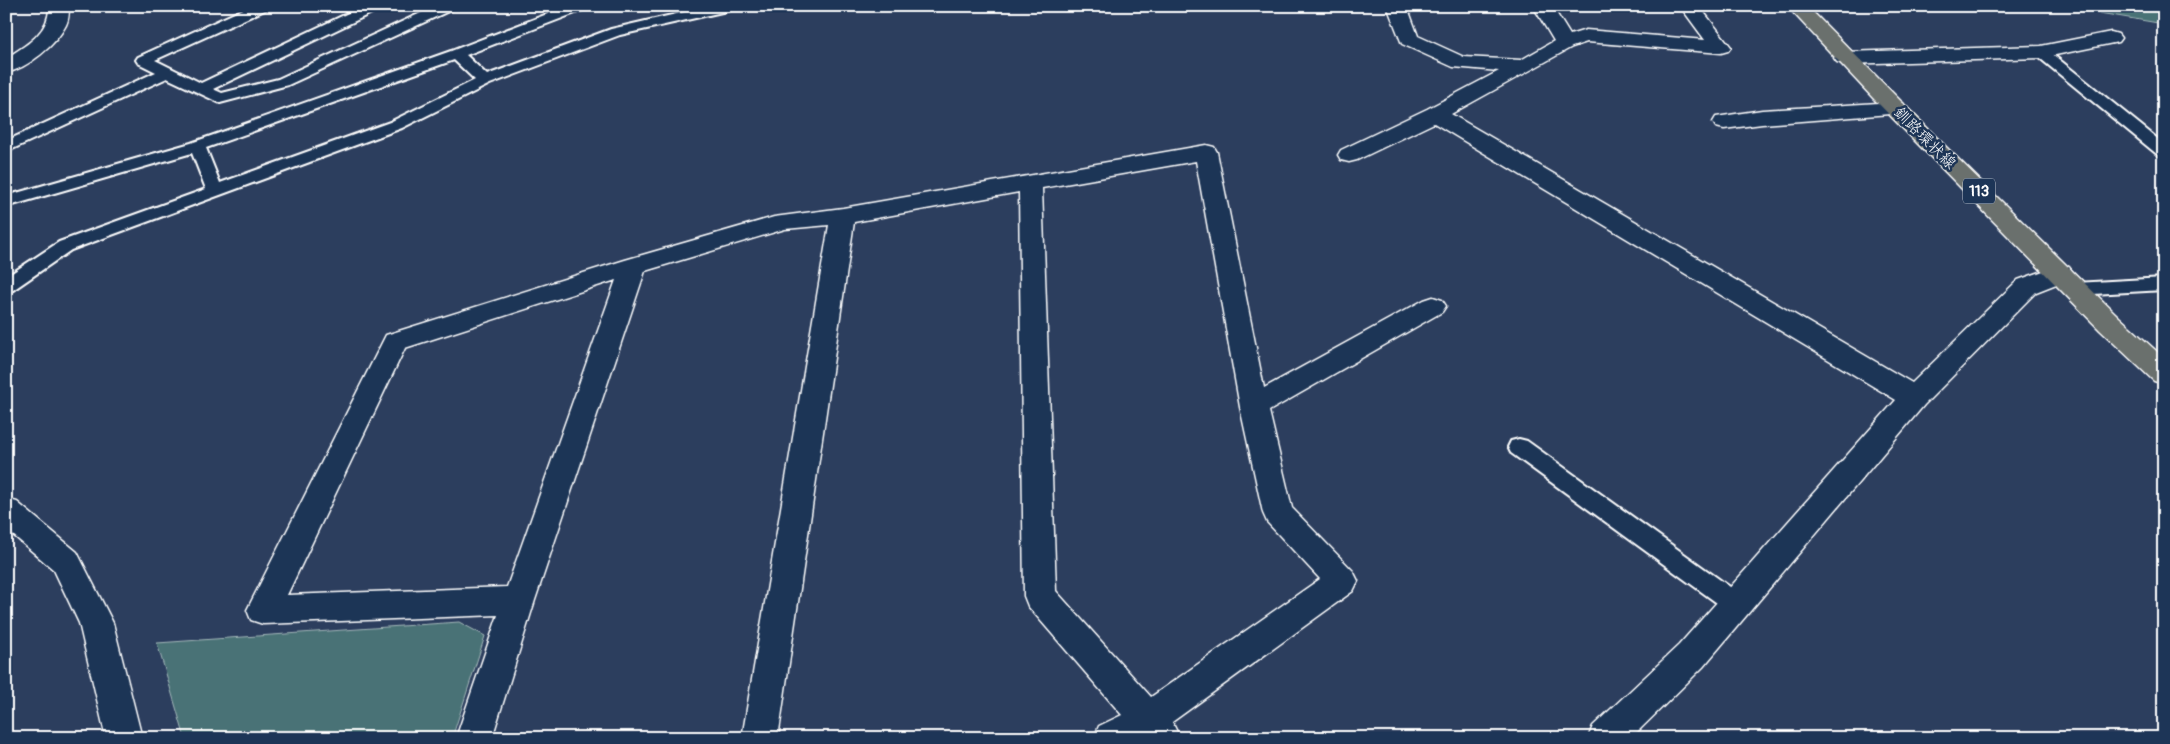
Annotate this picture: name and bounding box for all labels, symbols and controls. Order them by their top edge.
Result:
street label: 釧路環状線 [1890,103,1960,173]
road number: 113 [1963,178,1995,204]

